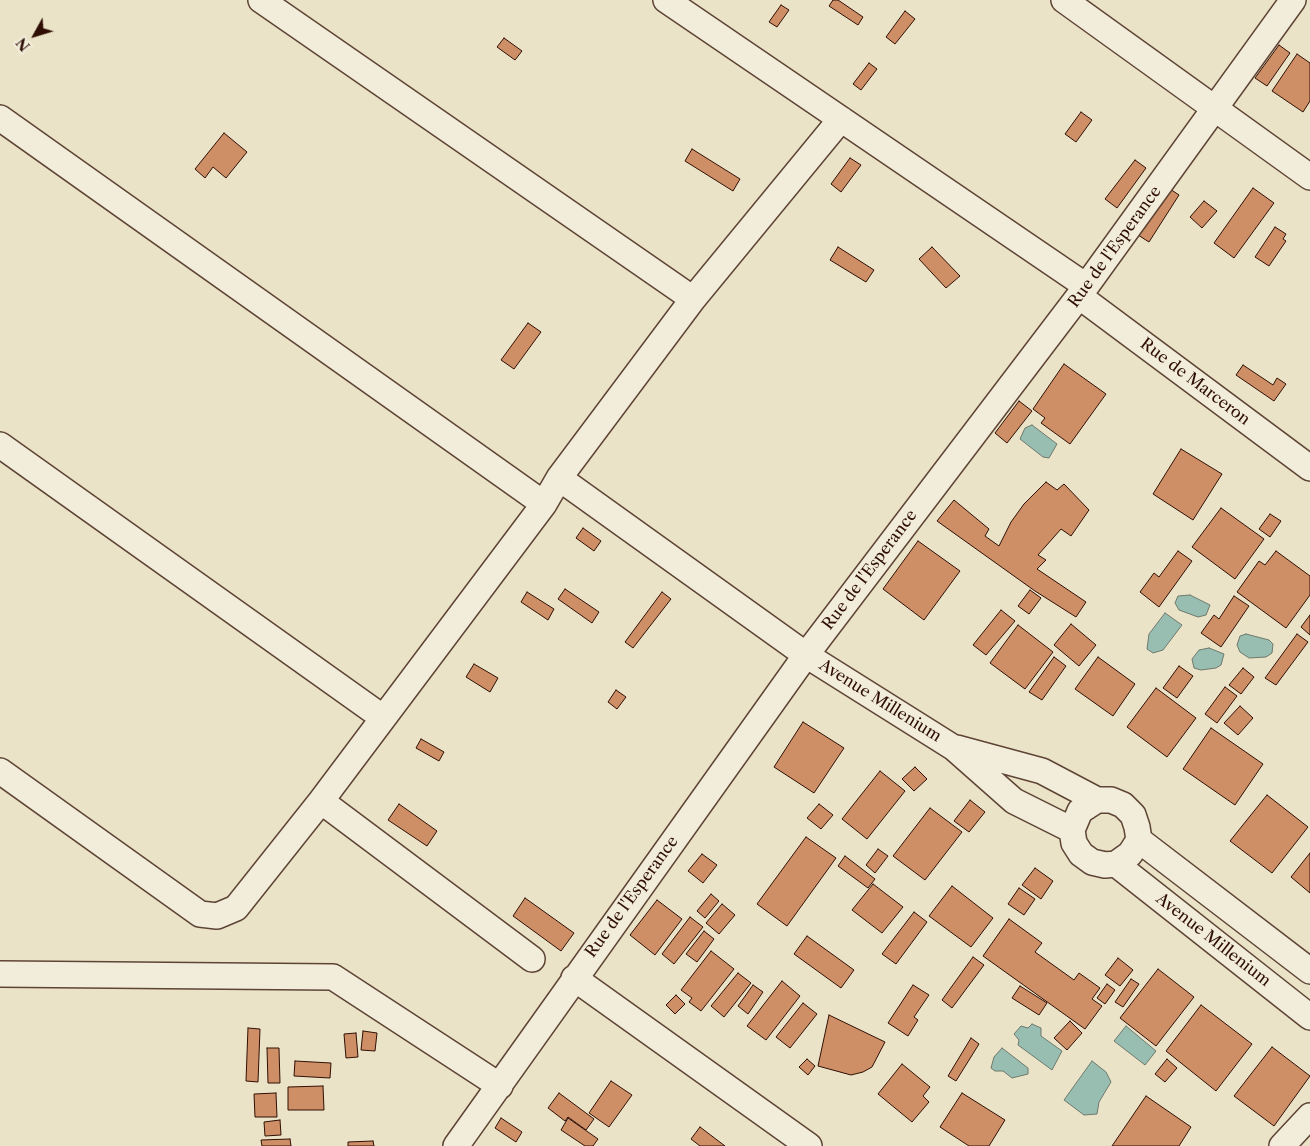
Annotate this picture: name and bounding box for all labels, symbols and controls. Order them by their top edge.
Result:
north arrow [10,10,60,60]
text: N [13,34,34,55]
street label: Rue de l'Esperance [1065,183,1165,311]
street label: Rue de Marceron [1136,334,1254,430]
street label: Rue de l'Esperance [819,506,921,634]
street label: Avenue Millenium [815,656,945,746]
street label: Rue de l'Esperance [582,833,682,961]
street label: Avenue Millenium [1152,889,1274,991]

